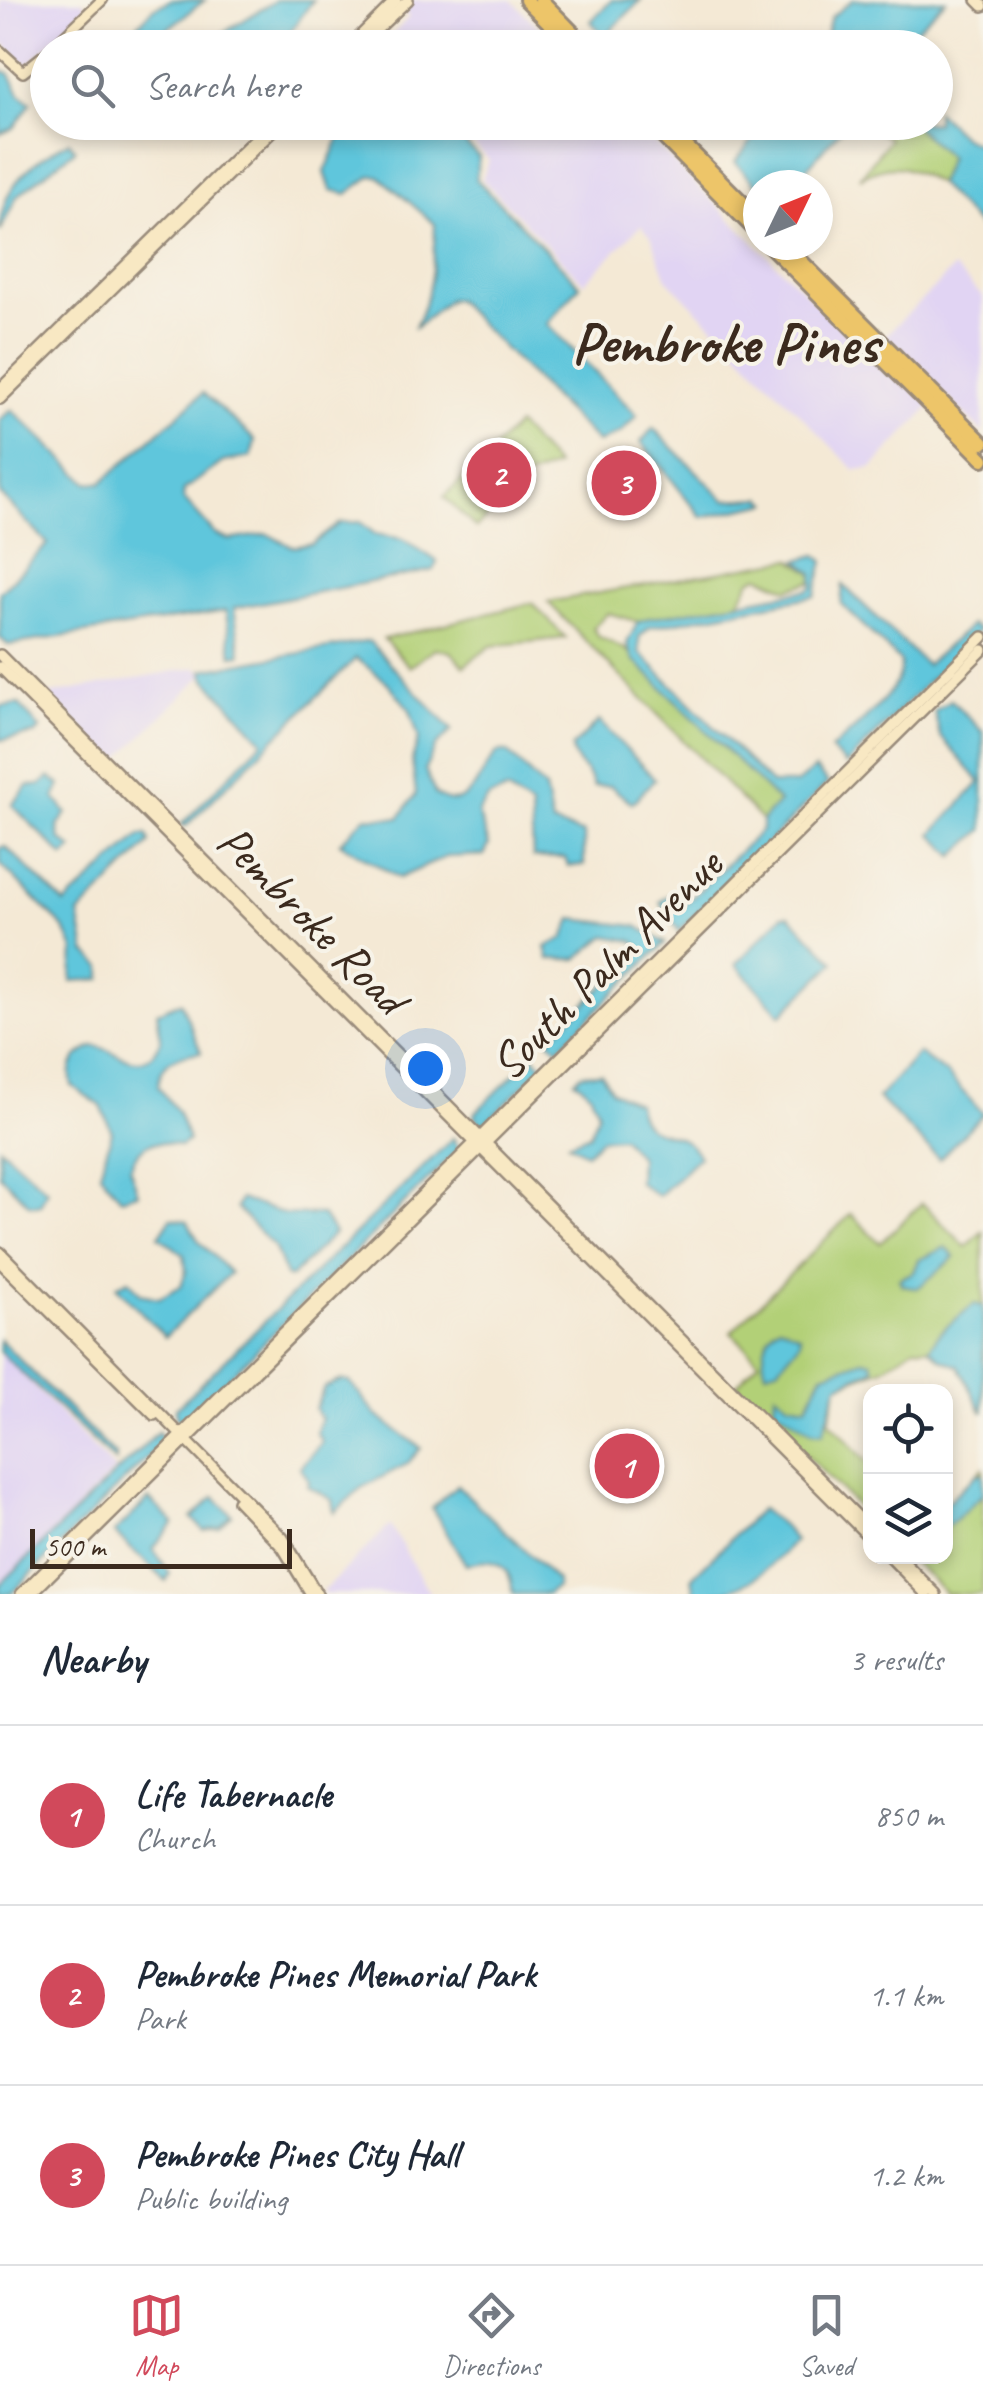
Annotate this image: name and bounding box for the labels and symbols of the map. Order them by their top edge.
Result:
north arrow [743,170,833,260]
district label: Pembroke Pines [572,306,884,379]
pin: 2 [466,438,532,512]
pin: 3 [592,446,656,520]
street label: Pembroke Road [205,812,425,1032]
street label: South Palm Avenue [477,833,737,1093]
your location [400,1043,451,1094]
pin: 1 [594,1428,660,1504]
scale bar [30,1524,292,1568]

